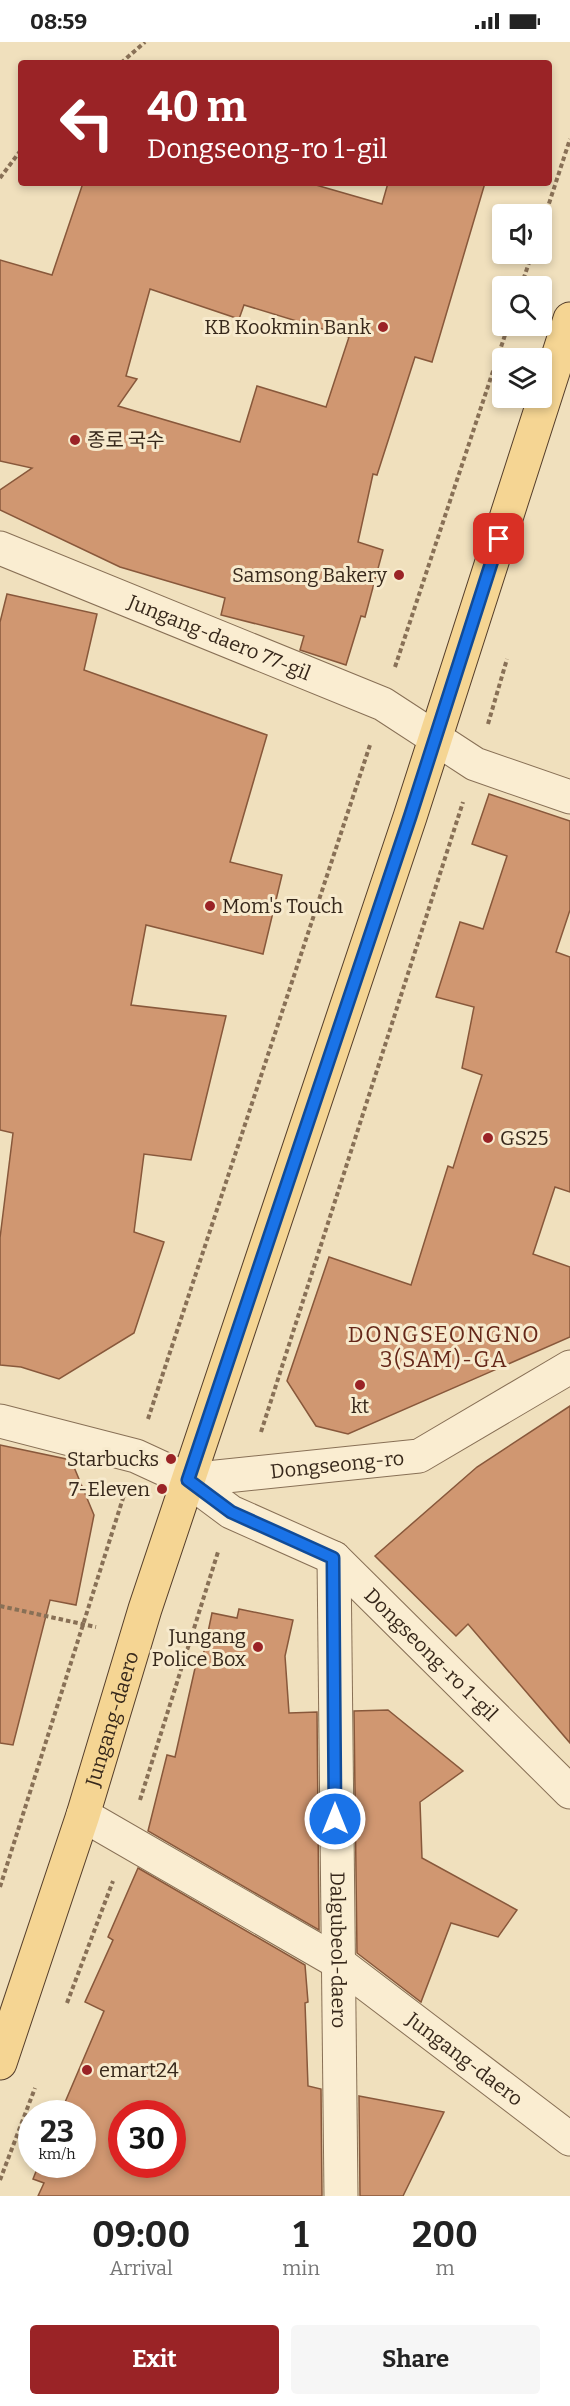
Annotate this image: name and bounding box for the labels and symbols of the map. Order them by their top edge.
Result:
place label: KB Kookmin Bank [204,315,372,339]
marker: KB Kookmin Bank [376,320,390,334]
place label: 종로 국수 [87,428,165,452]
marker: 종로 국수 [68,433,82,447]
pin [473,513,524,564]
place label: Samsong Bakery [232,563,387,587]
marker: Samsong Bakery [392,568,406,582]
street label: Jungang-daero 77-gil [124,589,315,685]
place label: Mom's Touch [222,894,344,918]
marker: Mom's Touch [203,899,217,913]
place label: GS25 [500,1126,548,1150]
marker: GS25 [481,1131,495,1145]
district label: DONGSEONGNO 3(SAM)-GA [348,1321,540,1373]
marker: kt [353,1378,367,1392]
place label: kt [351,1394,369,1418]
street label: Dongseong-ro [269,1446,405,1483]
place label: Starbucks [67,1447,159,1471]
marker: Starbucks [164,1452,178,1466]
place label: 7-Eleven [69,1477,150,1501]
marker: 7-Eleven [155,1482,169,1496]
street label: Dongseong-ro 1-gil [359,1583,503,1726]
place label: Jungang Police Box [152,1624,246,1671]
marker: Jungang Police Box [251,1640,265,1654]
street label: Jungang-daero [80,1648,144,1790]
position arrow [303,1787,367,1851]
street label: Dalgubeol-daero [325,1872,351,2028]
street label: Jungang-daero [401,2007,528,2111]
place label: emart24 [99,2058,179,2082]
marker: emart24 [80,2063,94,2077]
speed limit sign: 30 [108,2100,186,2178]

